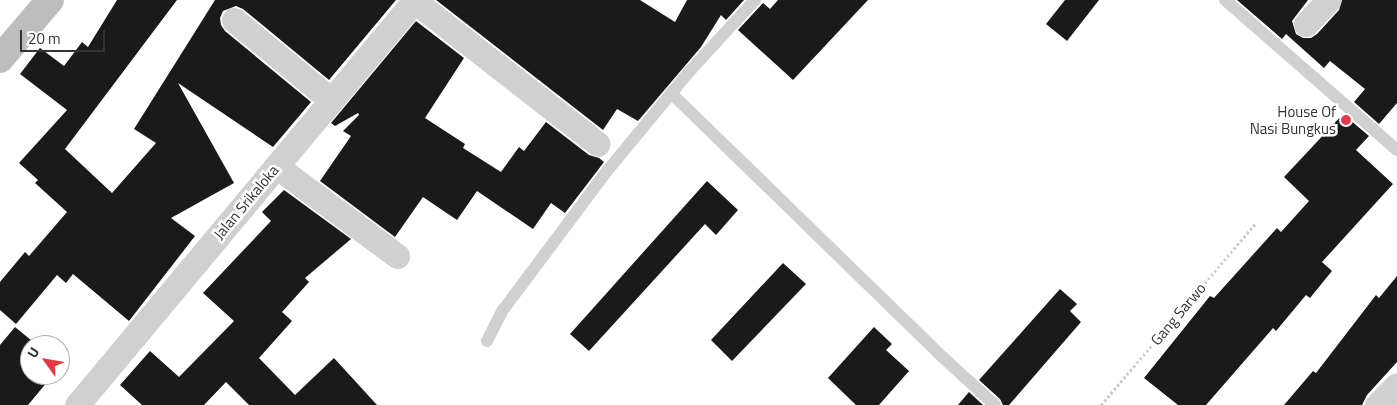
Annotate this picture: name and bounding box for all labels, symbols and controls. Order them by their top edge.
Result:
scale bar [22,20,108,52]
text: 20 m [28,27,61,50]
place label: House Of Nasi Bungkus [1250,102,1336,137]
marker: House Of Nasi Bungkus [1340,114,1352,126]
street label: Jalan Srikaloka [210,161,282,243]
street label: Gang Sarwo [1147,279,1209,349]
north arrow [20,335,70,385]
text: U [21,343,44,362]

